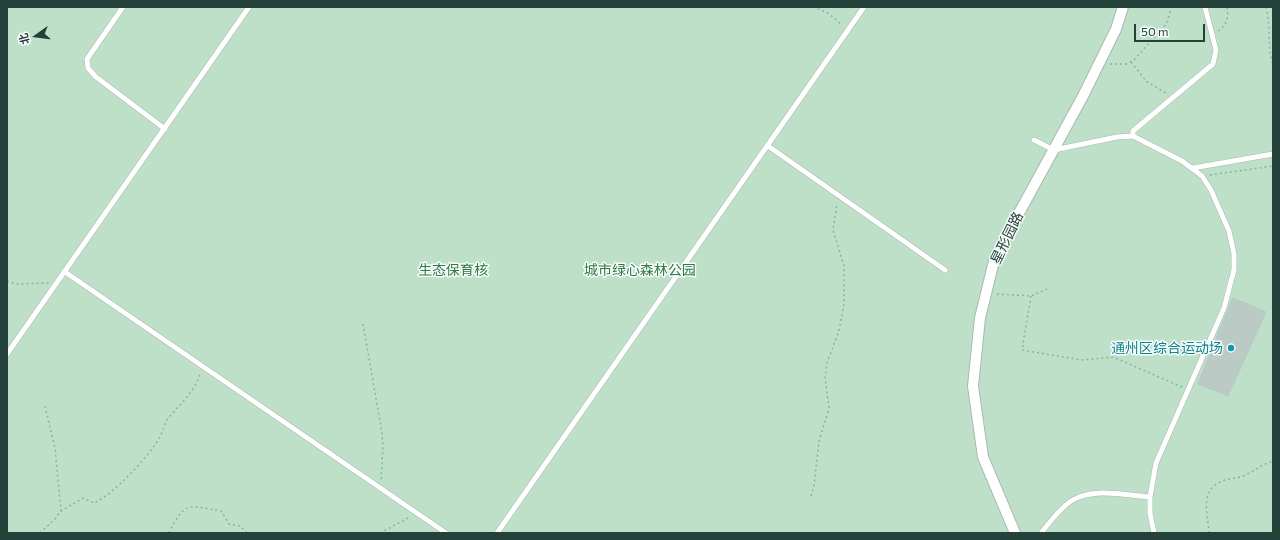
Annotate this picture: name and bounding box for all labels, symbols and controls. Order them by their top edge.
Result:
north arrow [16,16,56,56]
scale bar [1136,16,1207,42]
text: 50 m [1141,24,1169,38]
text: 北 [16,32,32,46]
street label: 星形园路 [987,209,1027,267]
park label: 生态保育核 [418,262,488,278]
park label: 城市绿心森林公园 [584,262,696,278]
place label: 通州区综合运动场 [1111,340,1223,356]
marker: 通州区综合运动场 [1226,343,1236,353]

